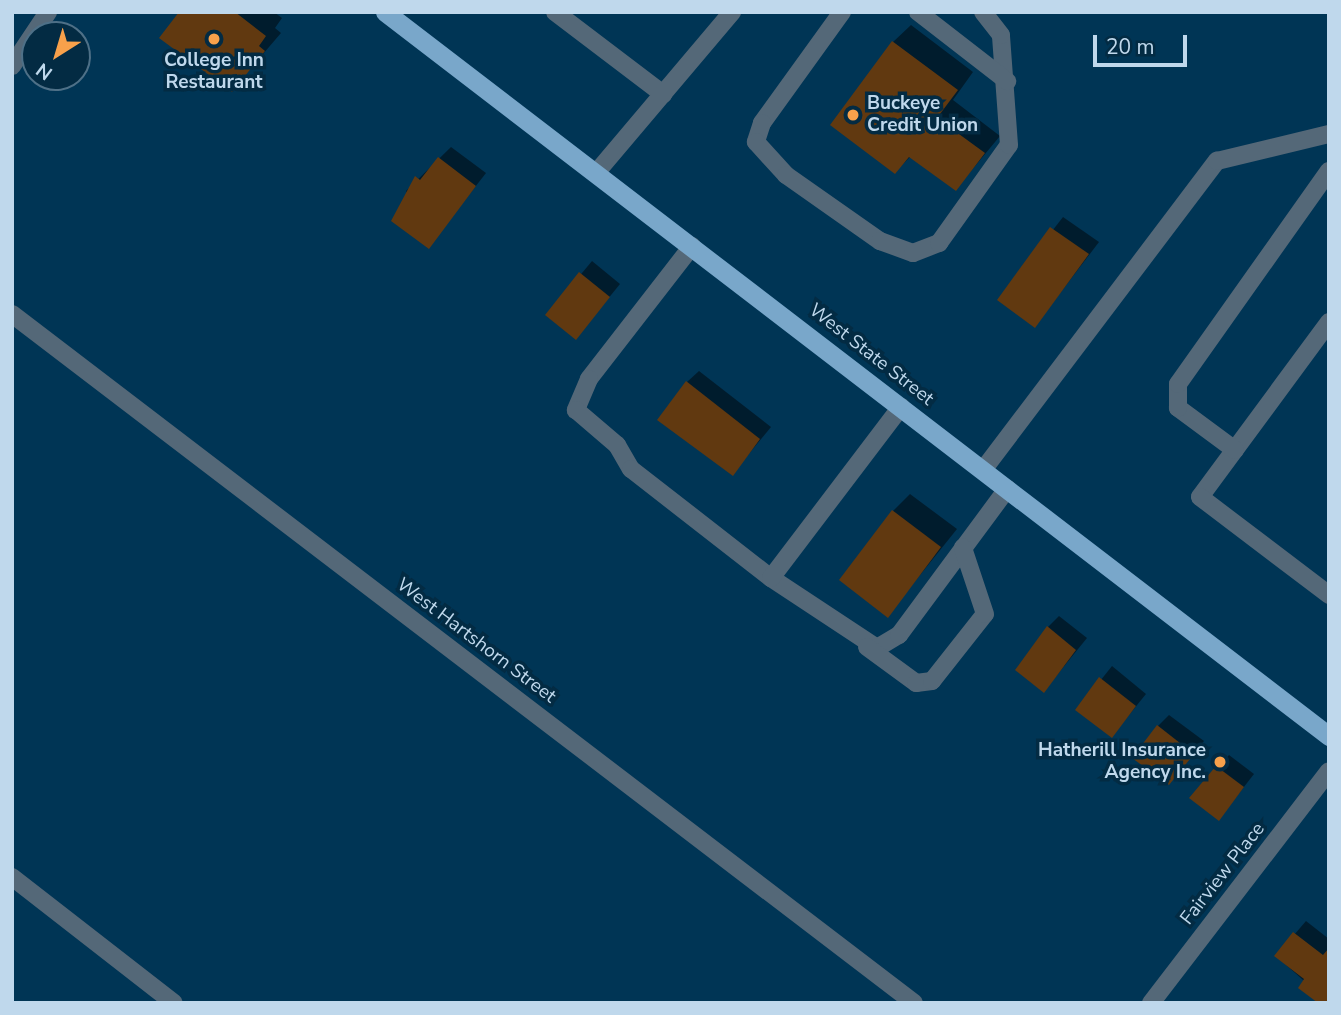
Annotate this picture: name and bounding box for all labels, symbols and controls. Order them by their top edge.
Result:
north arrow [21,21,91,91]
scale bar [1096,21,1190,65]
marker: College Inn Restaurant [206,31,222,47]
text: 20 m [1106,33,1155,61]
place label: College Inn Restaurant [164,50,264,94]
text: N [31,57,58,86]
place label: Buckeye Credit Union [867,93,978,137]
marker: Buckeye Credit Union [845,107,861,123]
street label: West State Street [804,299,938,411]
street label: West Hartshorn Street [392,574,560,708]
place label: Hatherill Insurance Agency Inc. [1038,740,1206,784]
marker: Hatherill Insurance Agency Inc. [1212,754,1228,770]
street label: Fairview Place [1176,818,1270,930]

